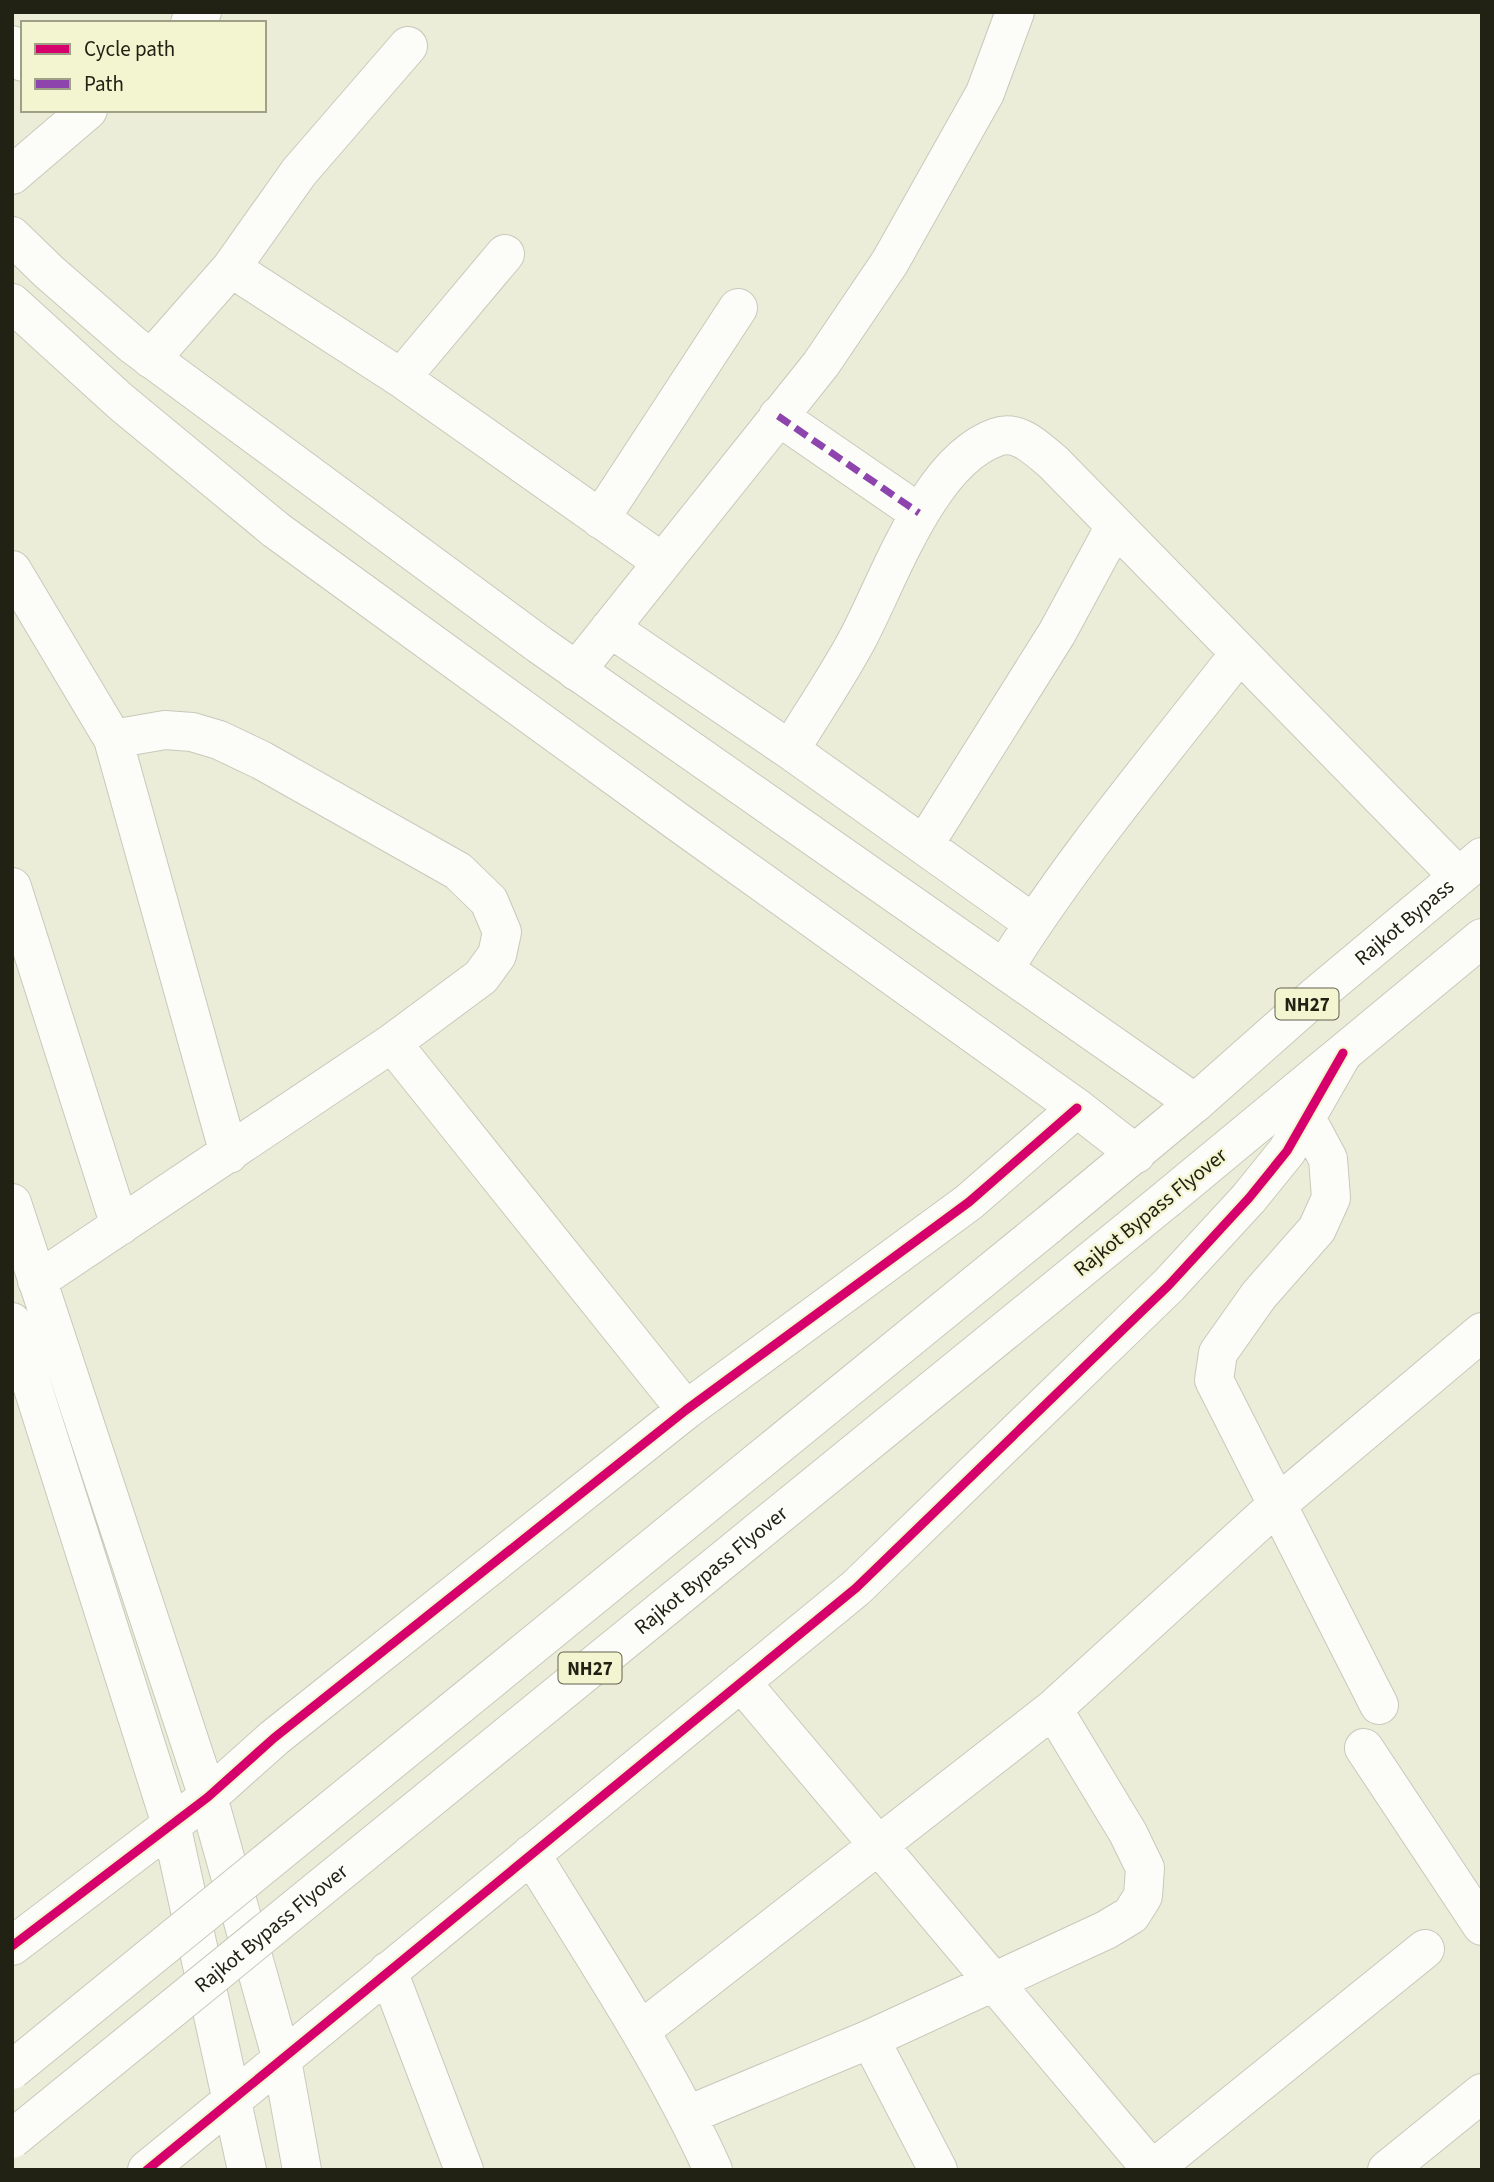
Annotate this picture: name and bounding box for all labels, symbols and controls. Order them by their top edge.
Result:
legend [21,21,266,112]
text: Cycle path [84,34,175,64]
text: Path [84,69,124,99]
street label: Rajkot Bypass [1348,871,1460,973]
road number: NH27 [1276,988,1338,1020]
street label: Rajkot Bypass Flyover [1067,1140,1234,1283]
street label: Rajkot Bypass Flyover [628,1498,794,1642]
road number: NH27 [558,1652,622,1684]
street label: Rajkot Bypass Flyover [188,1856,355,2000]

